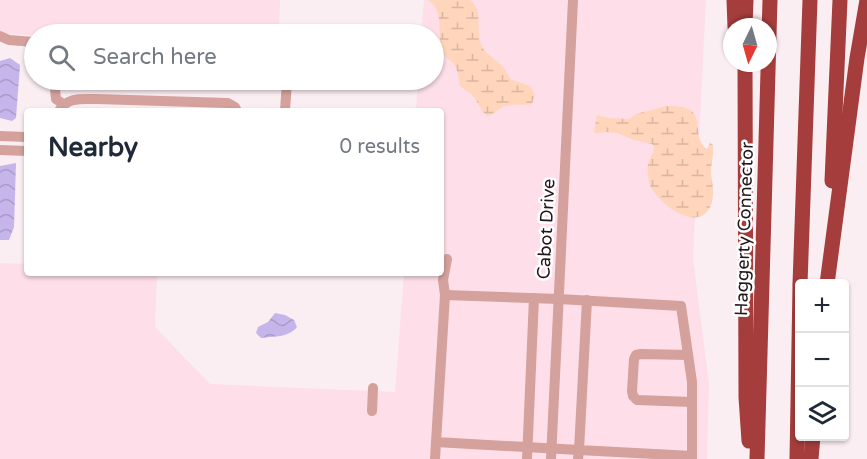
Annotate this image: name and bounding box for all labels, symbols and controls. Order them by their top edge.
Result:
north arrow [723,18,777,72]
search box [24,24,444,90]
icon: search [45,41,78,74]
text: Search here [93,44,217,70]
text: Nearby [48,132,138,163]
text: 0 results [340,135,420,159]
street label: Haggerty Connector [730,142,758,316]
street label: Cabot Drive [532,178,560,280]
map controls [795,279,849,441]
button: + [795,279,849,333]
button: − [795,333,849,387]
button: layers [795,387,849,441]

